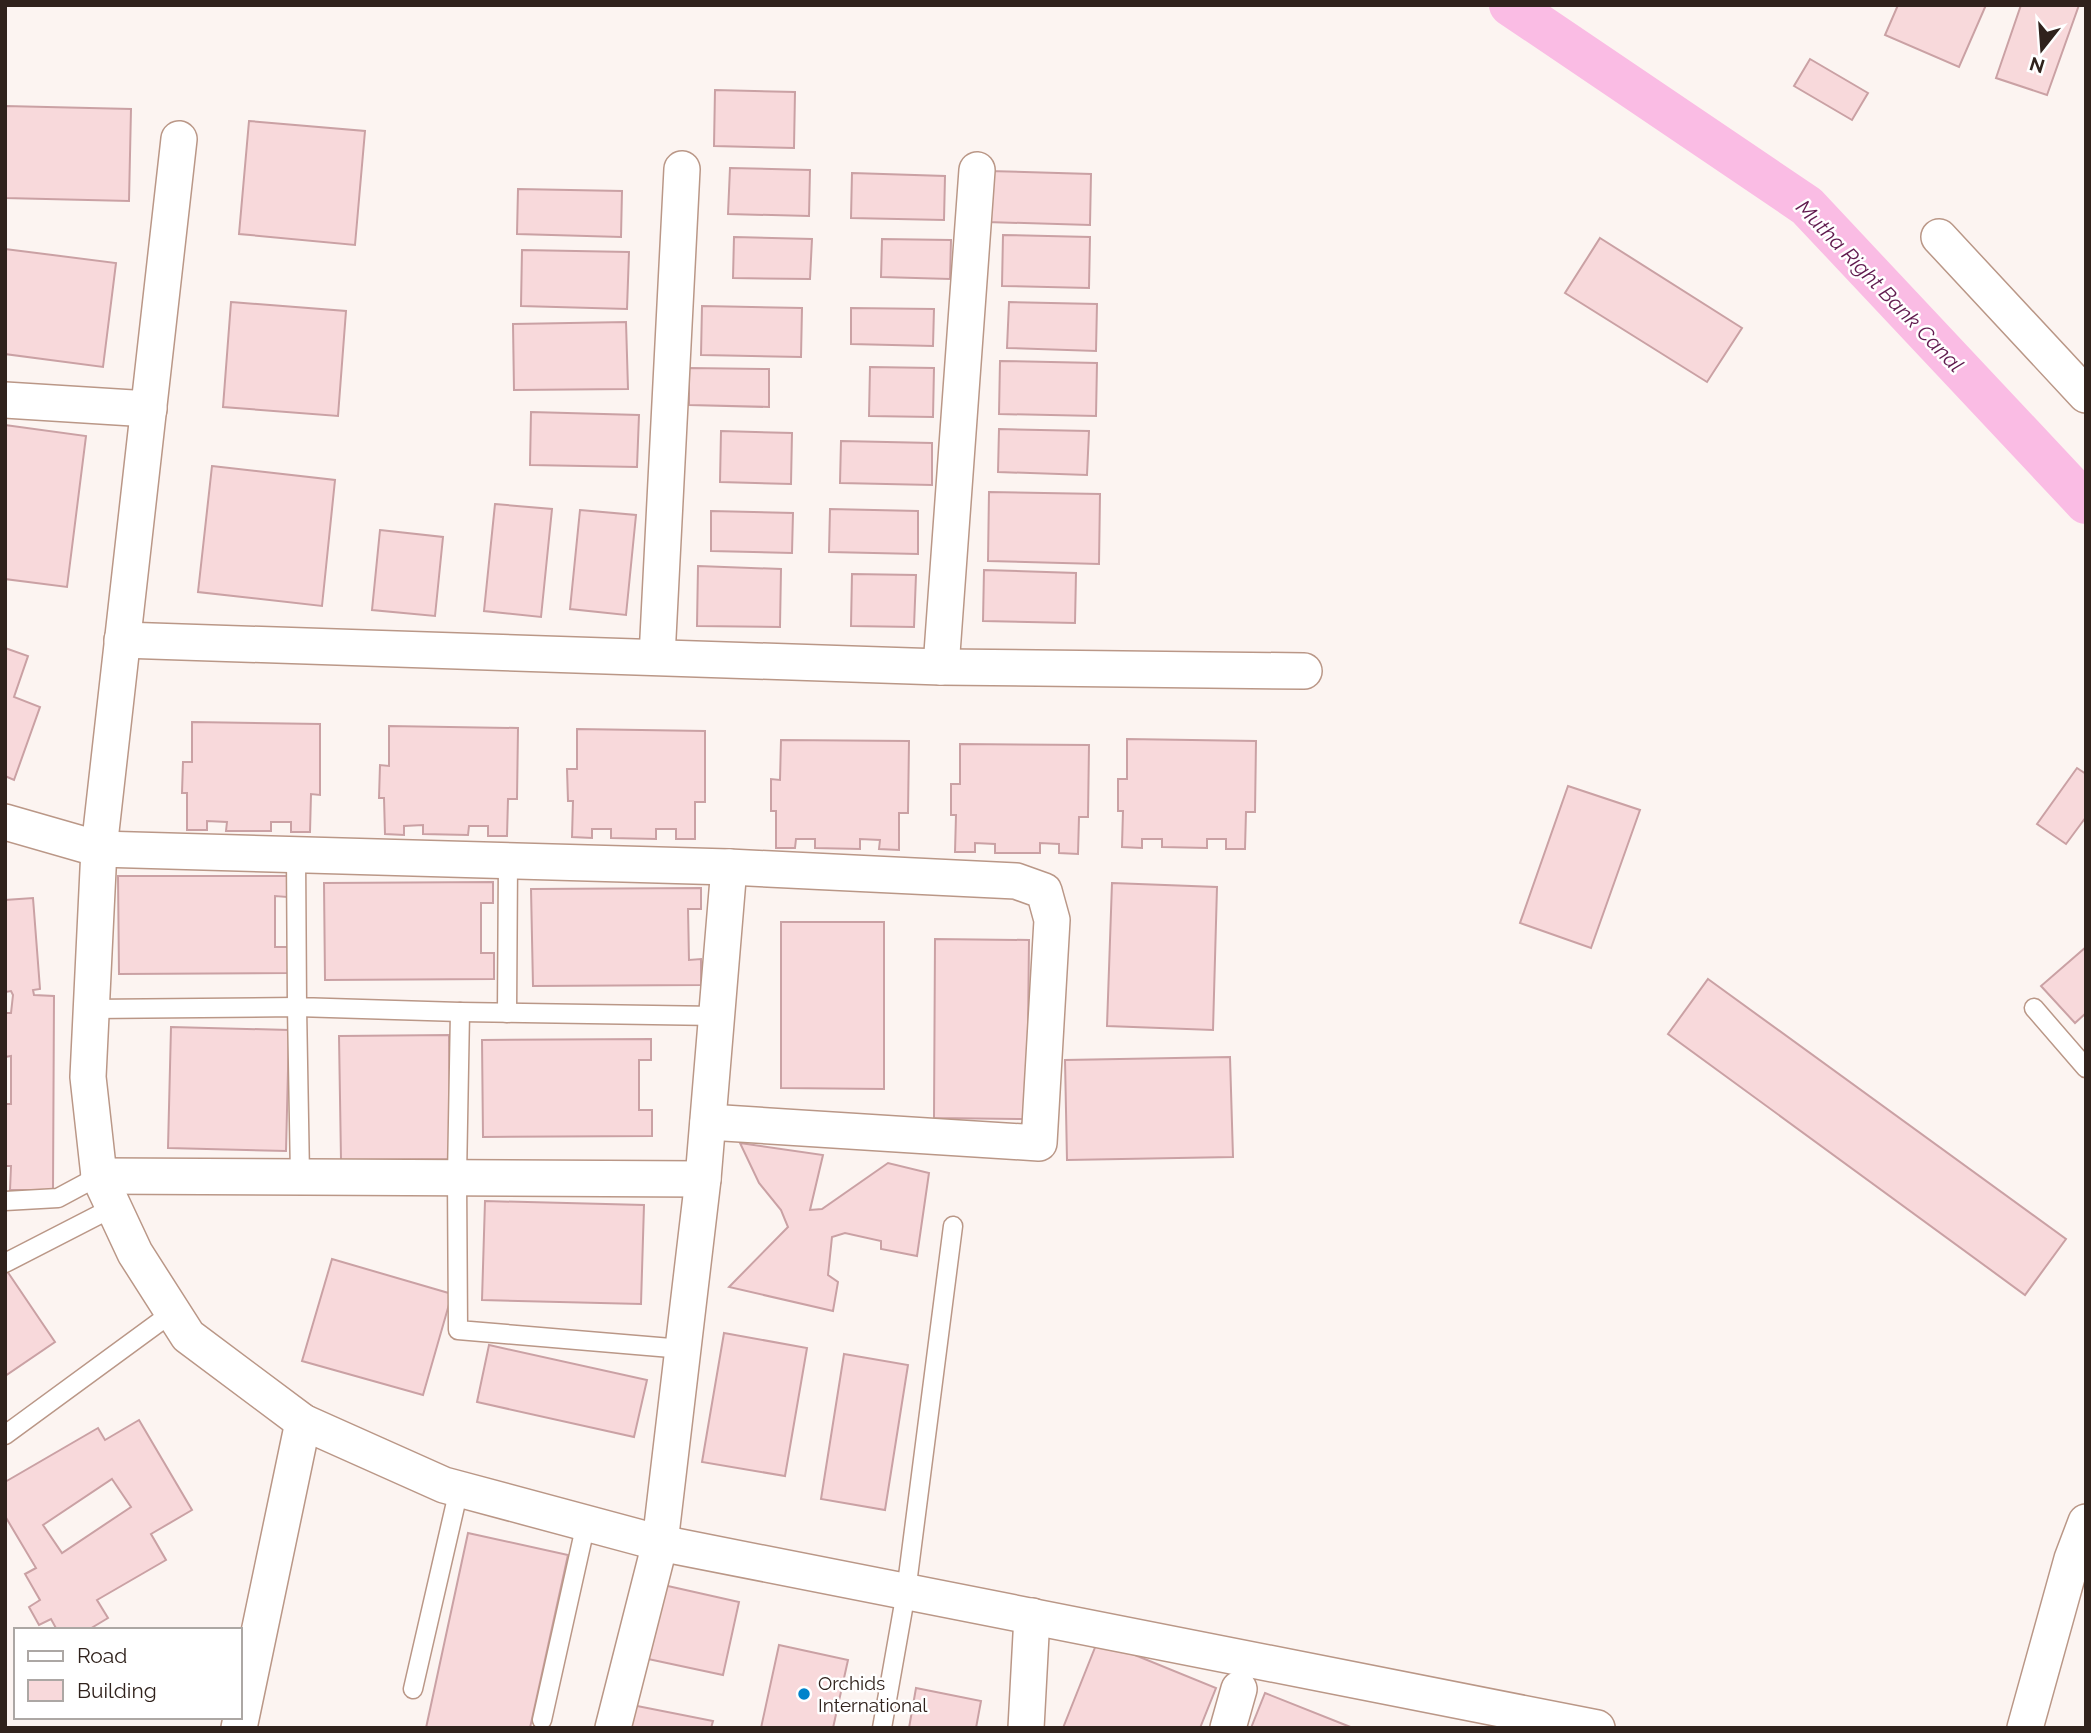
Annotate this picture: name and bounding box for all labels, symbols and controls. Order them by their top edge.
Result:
north arrow [2007,14,2077,84]
text: N [2027,53,2047,78]
water label: Mutha Right Bank Canal [1791,195,1969,377]
legend [14,1628,242,1719]
text: Road [77,1643,127,1668]
place label: Orchids International [818,1672,928,1716]
text: Building [77,1678,157,1703]
marker: Orchids International [796,1686,812,1702]

